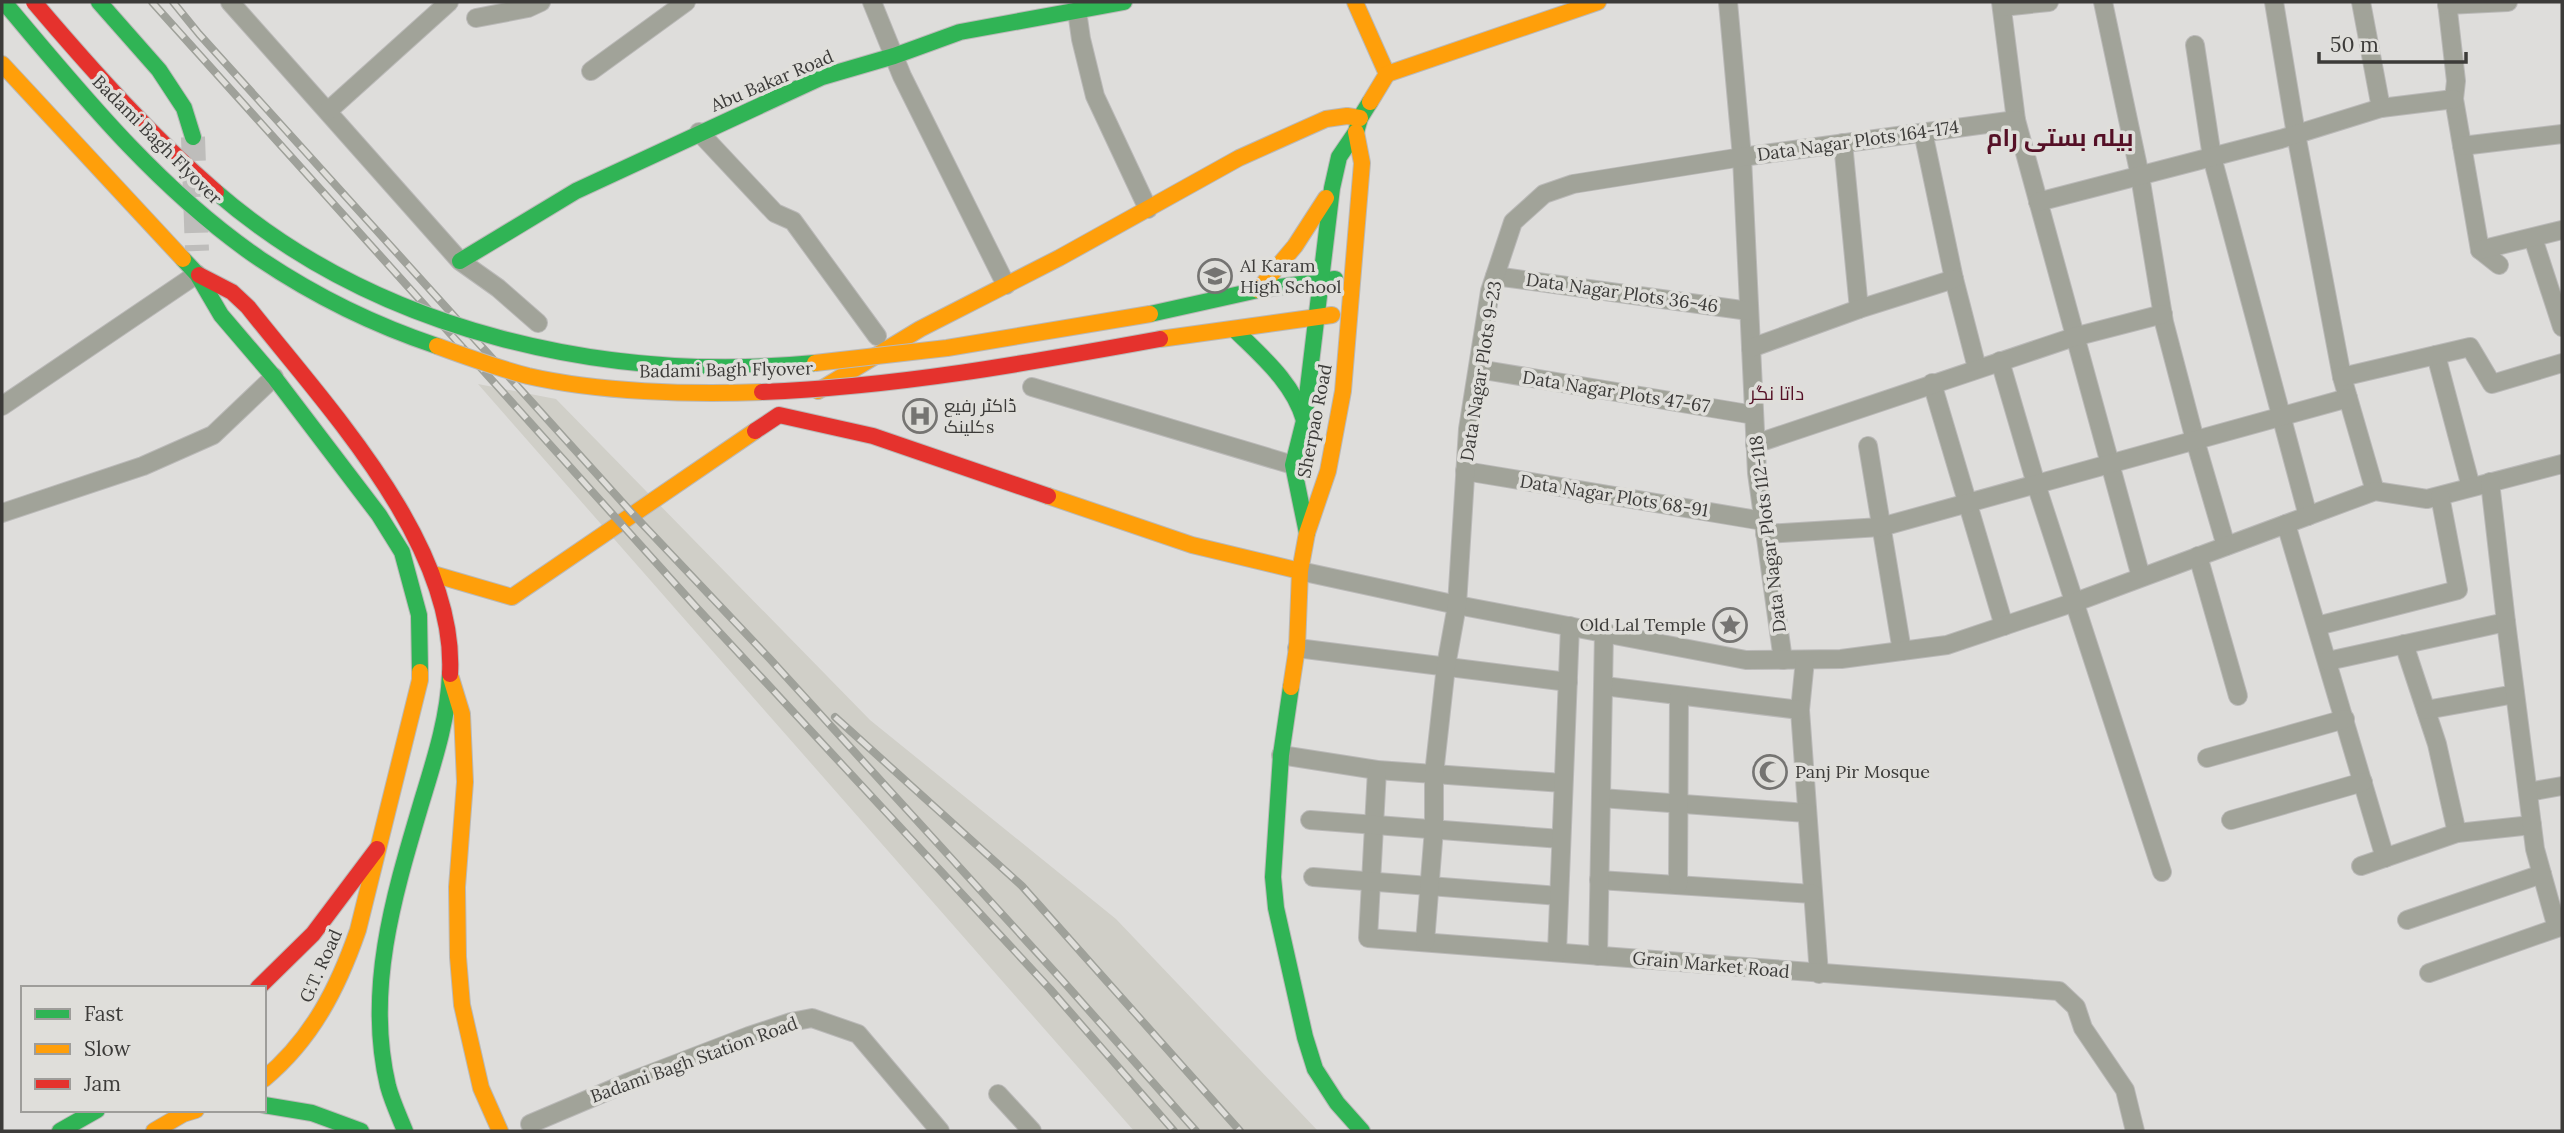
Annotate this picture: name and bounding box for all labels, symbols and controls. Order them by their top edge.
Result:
scale bar [2319,21,2466,65]
text: 50 m [2330,31,2379,58]
street label: Abu Bakar Road [706,44,837,117]
street label: Badami Bagh Flyover [88,70,227,209]
street label: Data Nagar Plots 164-174 [1755,115,1961,166]
district label: بیلہ بستی رام [1986,122,2134,154]
place label: Al Karam High School [1239,254,1341,298]
school or university icon: Al Karam High School [1196,257,1234,295]
street label: Data Nagar Plots 36-46 [1525,268,1720,317]
street label: Data Nagar Plots 9-23 [1455,279,1506,463]
street label: Badami Bagh Flyover [639,356,813,383]
street label: Sherpao Road [1292,362,1337,480]
street label: Data Nagar Plots 47-67 [1521,365,1711,418]
district label: داتا نگر [1749,381,1804,405]
place label: ڈاکٹر رفیع کلینکs [944,394,1017,438]
hospital icon: ڈاکٹر رفیع کلینکs [901,397,939,435]
street label: Data Nagar Plots 112-118 [1744,434,1791,634]
street label: Data Nagar Plots 68-91 [1518,469,1710,522]
place icon: Old Lal Temple [1711,606,1749,644]
place label: Old Lal Temple [1580,613,1706,636]
mosque icon: Panj Pir Mosque [1751,753,1789,791]
place label: Panj Pir Mosque [1795,760,1930,783]
street label: G.T. Road [294,925,347,1006]
street label: Grain Market Road [1632,946,1791,983]
legend [21,986,266,1112]
text: Fast [84,1000,124,1027]
street label: Badami Bagh Station Road [587,1011,801,1108]
text: Slow [84,1035,131,1062]
text: Jam [83,1070,121,1097]

